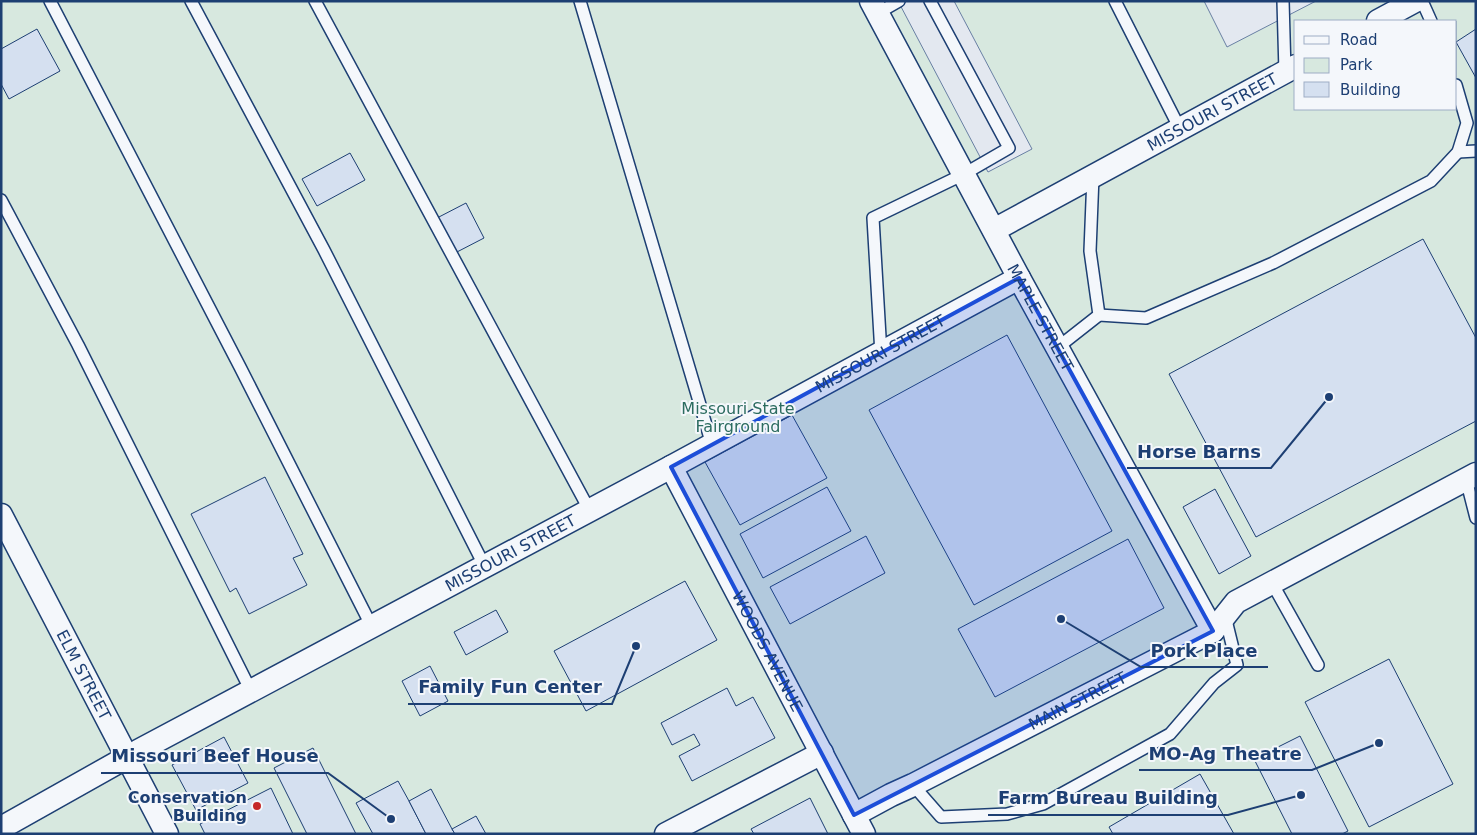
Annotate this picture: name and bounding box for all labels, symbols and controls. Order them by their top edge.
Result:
legend [1294,20,1457,110]
text: Road [1340,31,1378,49]
text: Park [1340,56,1373,74]
street label: MISSOURI STREET [1144,69,1280,155]
text: Building [1340,81,1401,99]
street label: MAPLE STREET [1004,260,1078,375]
street label: MISSOURI STREET [812,310,949,396]
park label: Missouri State Fairground [681,399,795,436]
callout: Horse Barns [1127,435,1271,468]
text: Horse Barns [1137,441,1261,462]
street label: MISSOURI STREET [442,510,579,595]
street label: WOODS AVENUE [728,588,807,715]
street label: ELM STREET [53,626,115,723]
callout: Pork Place [1141,634,1268,667]
text: Pork Place [1150,640,1258,661]
street label: MAIN STREET [1025,667,1130,734]
callout: Family Fun Center [408,671,612,704]
text: Family Fun Center [418,676,602,697]
callout: MO-Ag Theatre [1139,737,1312,770]
callout: Missouri Beef House [101,740,328,773]
text: MO-Ag Theatre [1148,743,1302,764]
text: Missouri Beef House [111,745,319,766]
callout: Farm Bureau Building [988,782,1228,815]
text: Farm Bureau Building [998,787,1218,808]
place label: Conservation Building [128,788,247,825]
marker: Conservation Building [251,800,263,812]

